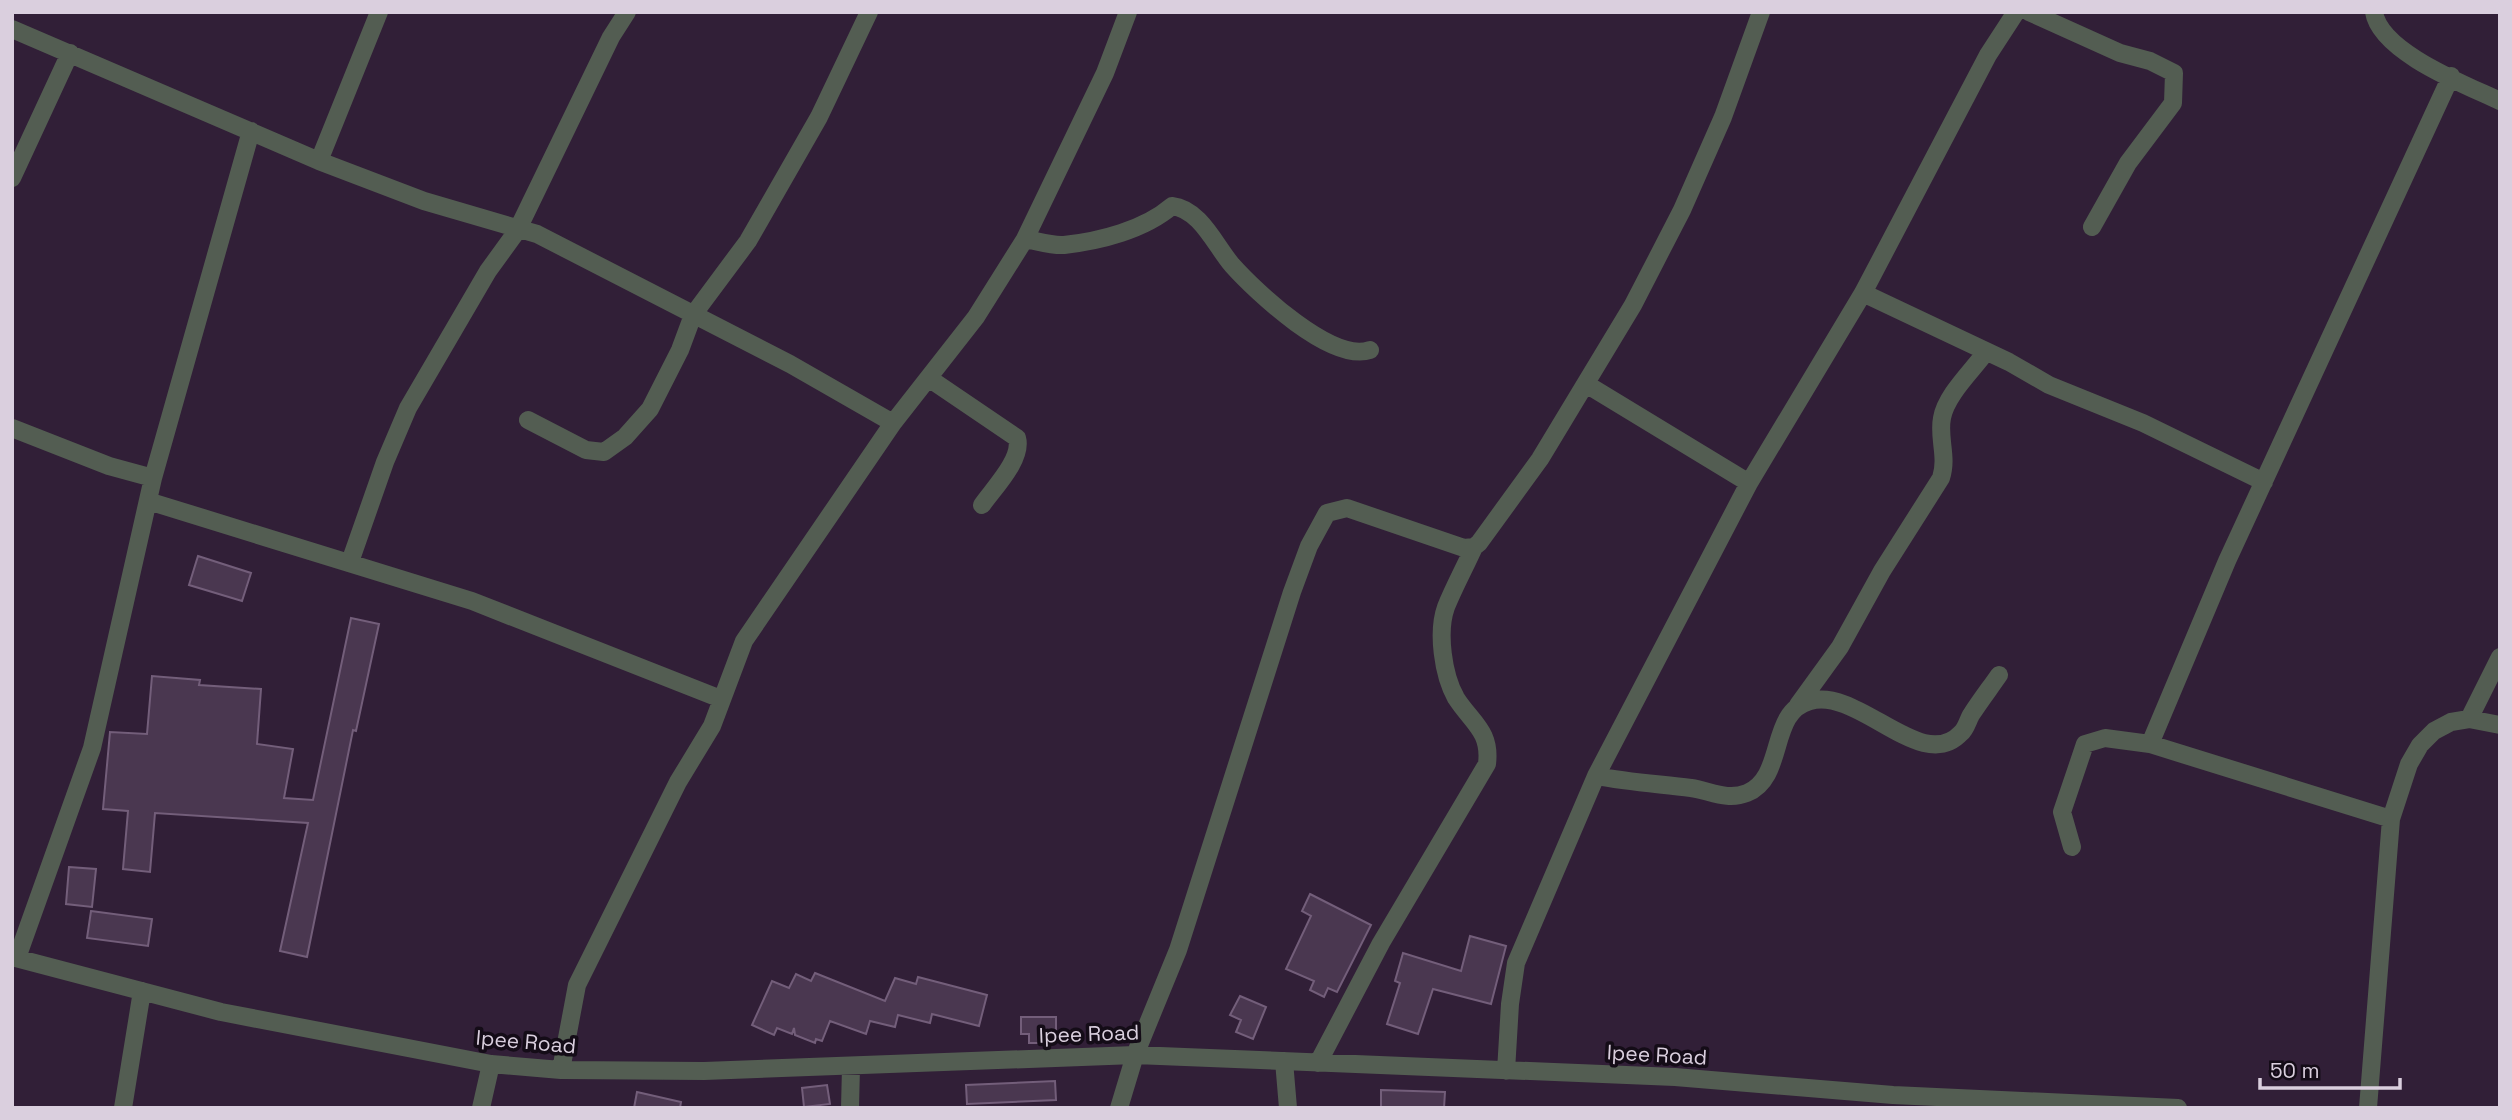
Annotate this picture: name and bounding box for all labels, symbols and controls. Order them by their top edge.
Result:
street label: Ipee Road [1038,1018,1140,1049]
street label: Ipee Road [475,1024,577,1059]
street label: Ipee Road [1606,1038,1708,1071]
scale bar [2260,1046,2400,1090]
text: 50 m [2270,1057,2320,1084]

